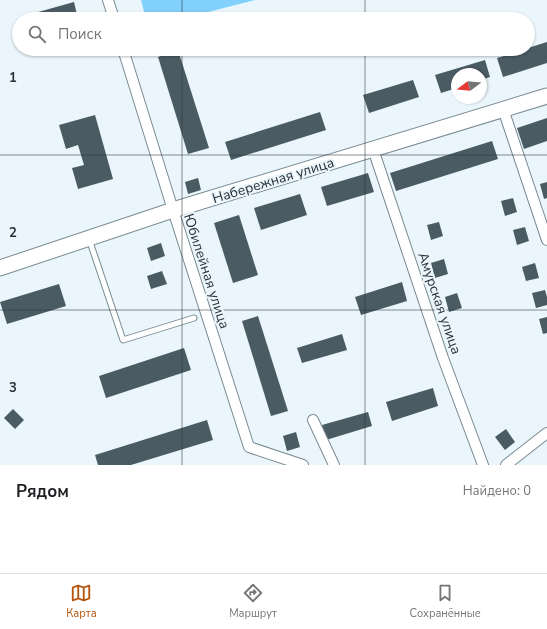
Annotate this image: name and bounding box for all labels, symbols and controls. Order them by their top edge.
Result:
search box [12,12,535,56]
icon: search [26,23,48,45]
text: Поиск [58,24,102,44]
north arrow [451,68,487,104]
text: 1 [9,69,17,87]
street label: Набережная улица [210,153,336,208]
street label: Юбилейная улица [179,211,234,331]
text: 2 [9,224,17,242]
street label: Амурская улица [413,250,466,357]
text: 3 [9,379,17,397]
text: Рядом [16,480,69,503]
text: Найдено: 0 [463,482,531,500]
tab: Карта [66,582,97,621]
tab: Маршрут [229,582,277,621]
tab: Сохранённые [410,582,481,621]

